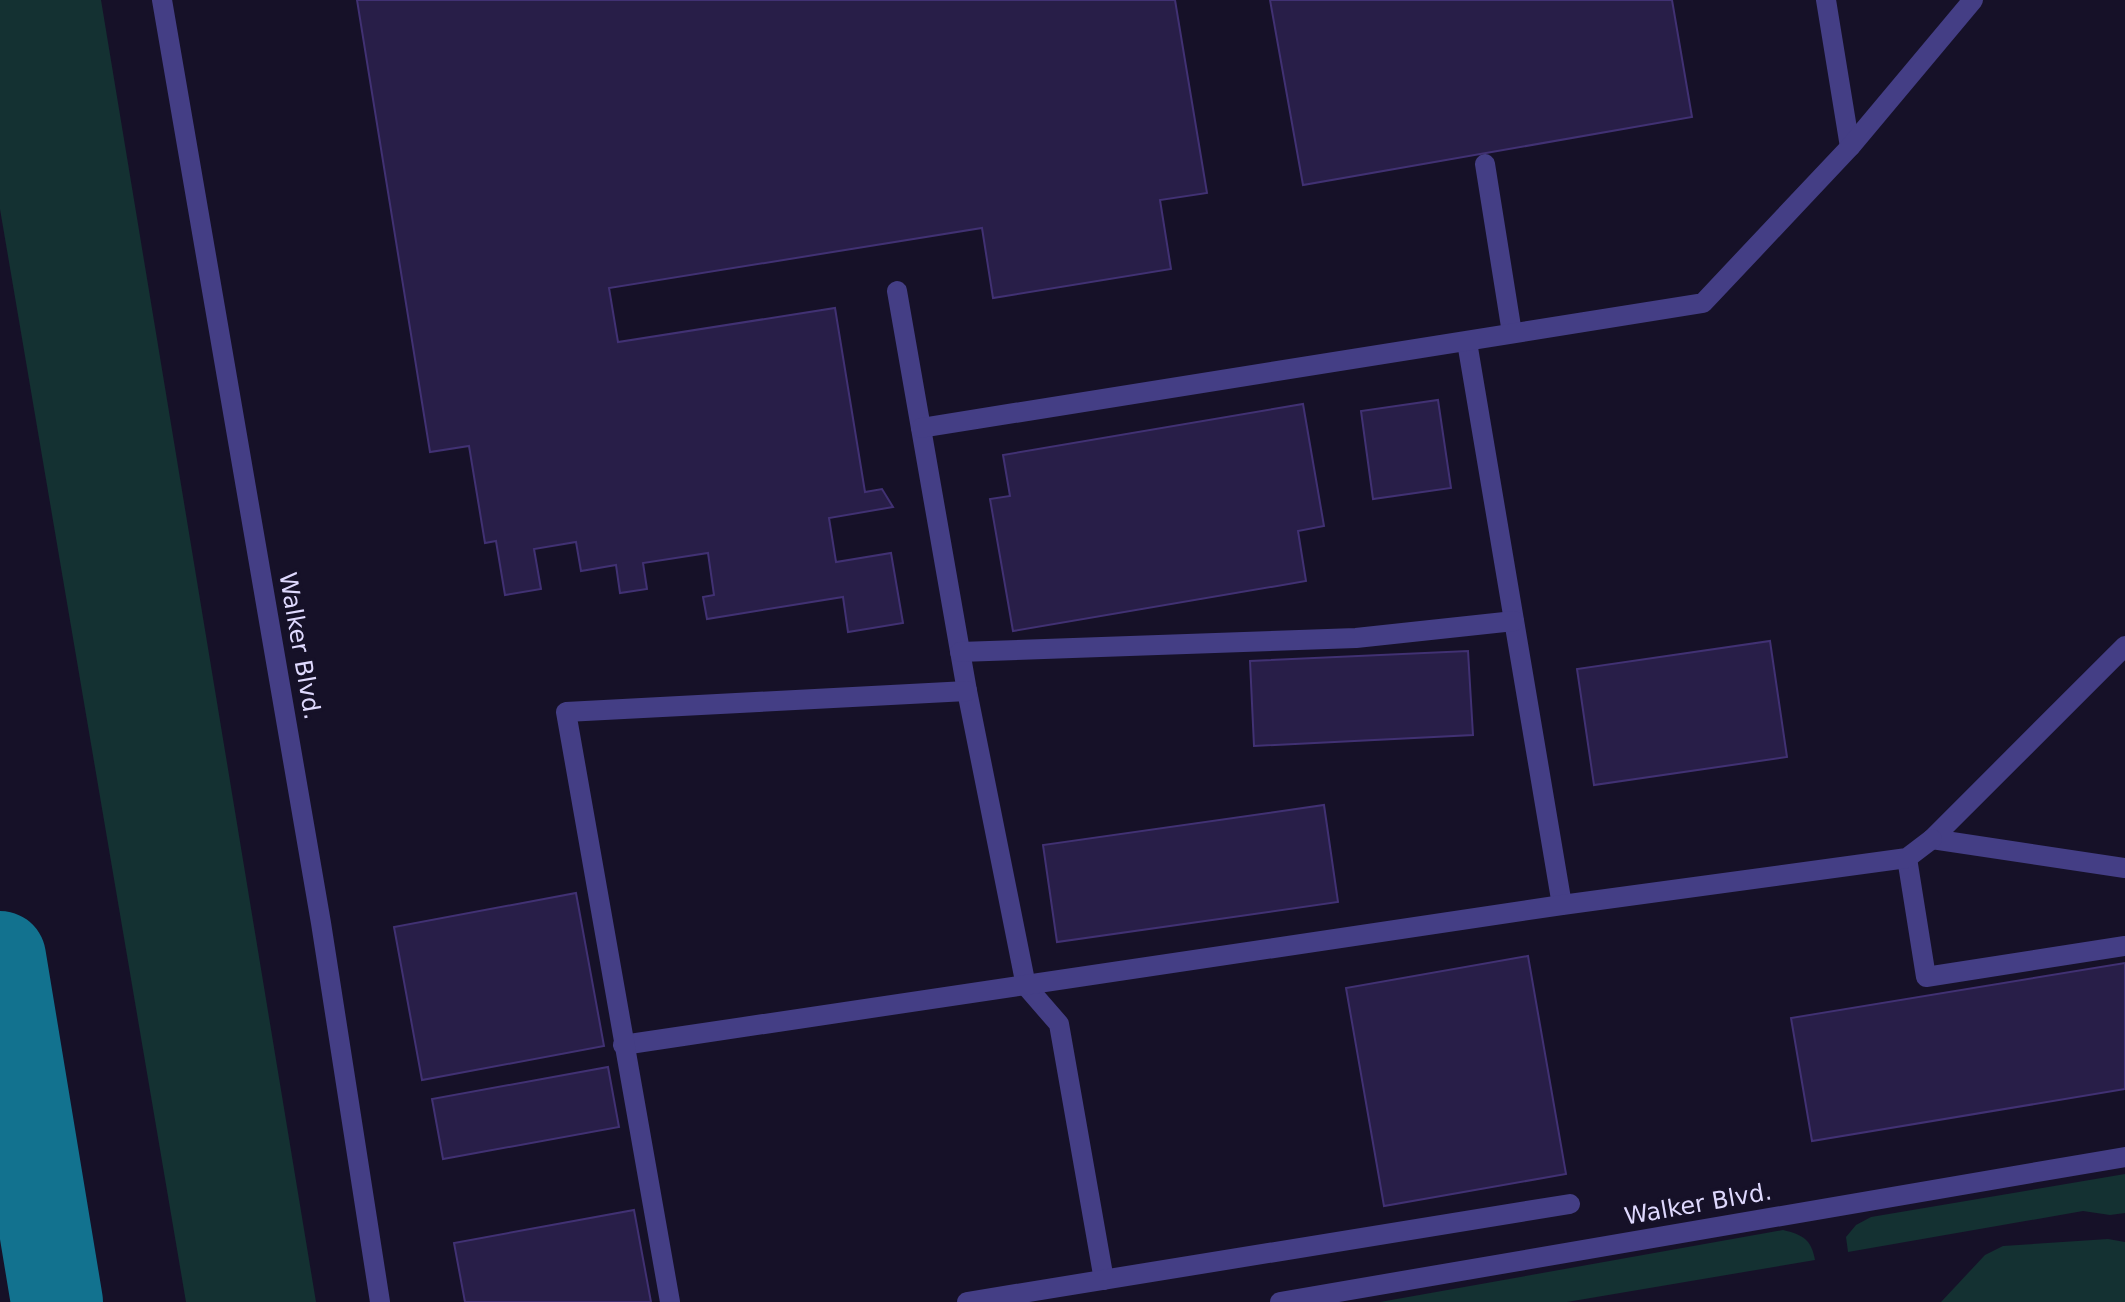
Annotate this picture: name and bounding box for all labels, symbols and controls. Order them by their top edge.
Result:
street label: Walker Blvd. [273,570,327,722]
street label: Walker Blvd. [1622,1177,1774,1231]

